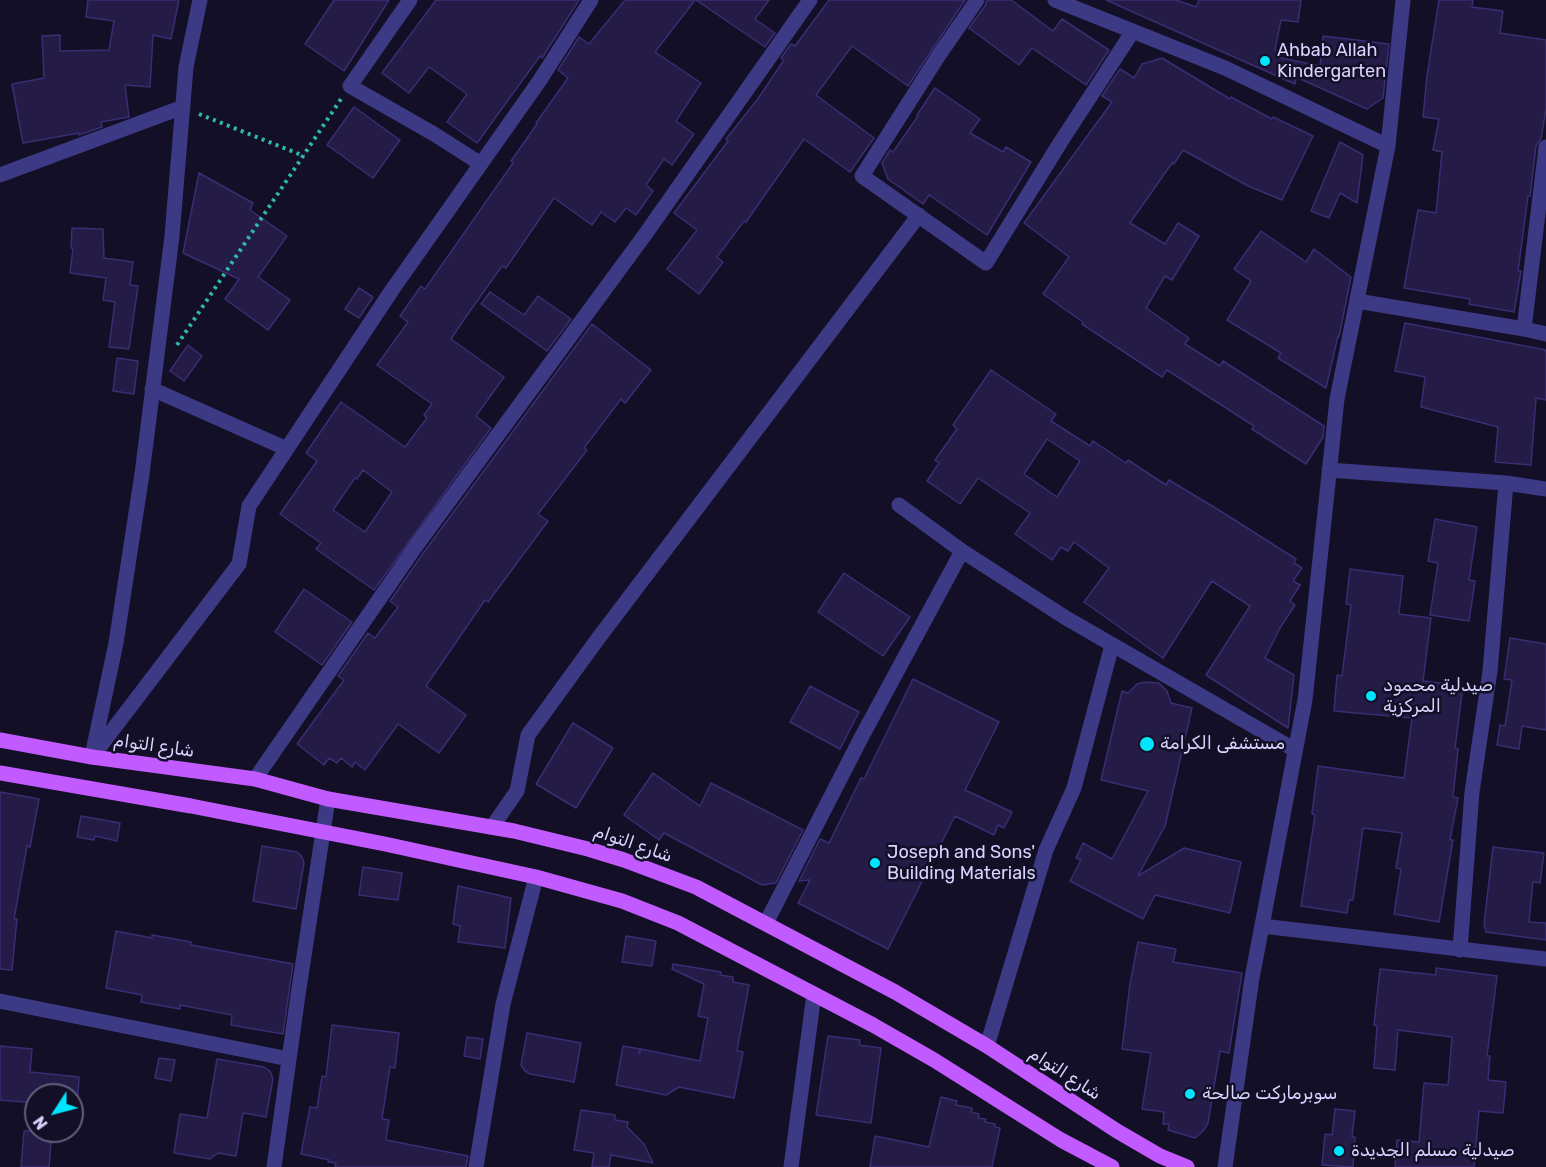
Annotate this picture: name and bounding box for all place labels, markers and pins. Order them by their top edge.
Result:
place label: Ahbab Allah Kindergarten [1277,40,1386,82]
marker: Ahbab Allah Kindergarten [1258,54,1272,68]
place label: صيدلية محمود المركزية [1383,675,1493,718]
marker: صيدلية محمود المركزية [1364,689,1378,703]
place label: مستشفى الكرامة [1160,733,1285,755]
marker: مستشفى الكرامة [1138,735,1156,753]
place label: Joseph and Sons' Building Materials [887,842,1036,884]
marker: Joseph and Sons' Building Materials [868,856,882,870]
place label: سوبرماركت صالحة [1202,1083,1337,1105]
marker: سوبرماركت صالحة [1183,1087,1197,1101]
place label: صيدلية مسلم الجديدة [1351,1140,1514,1162]
marker: صيدلية مسلم الجديدة [1332,1144,1346,1158]

